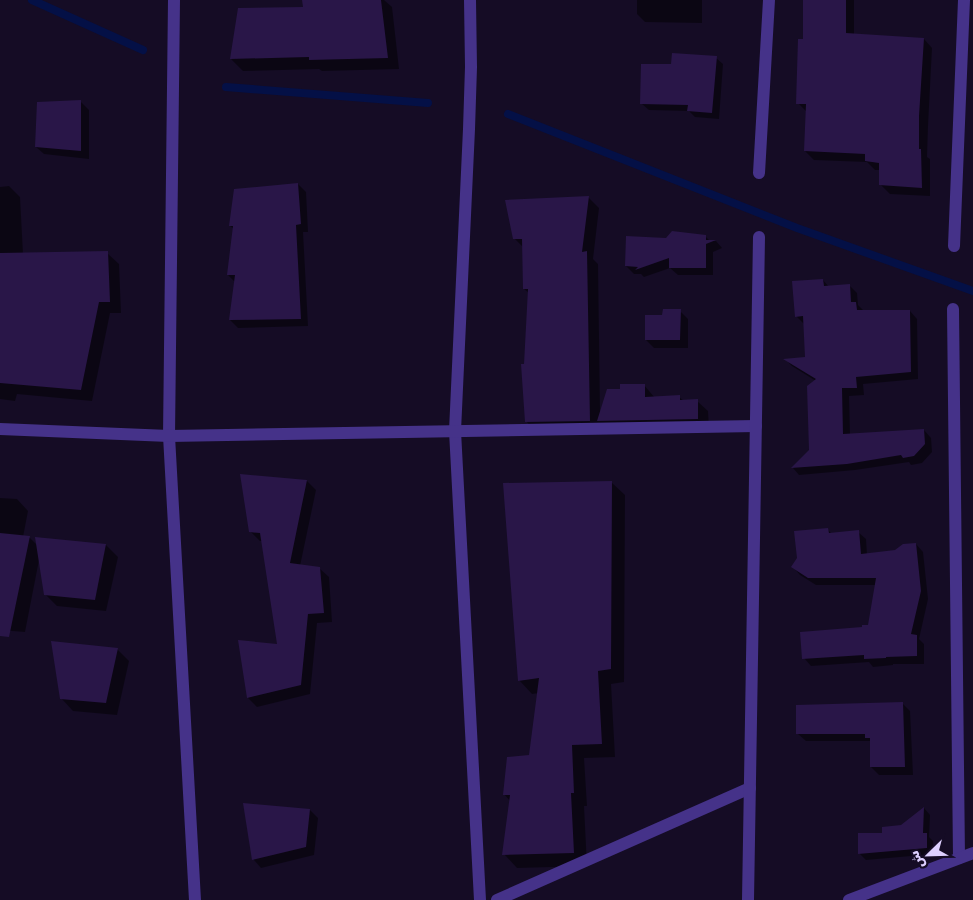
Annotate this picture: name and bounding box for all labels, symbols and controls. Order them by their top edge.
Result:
north arrow [903,830,953,880]
text: ش [905,848,927,872]

